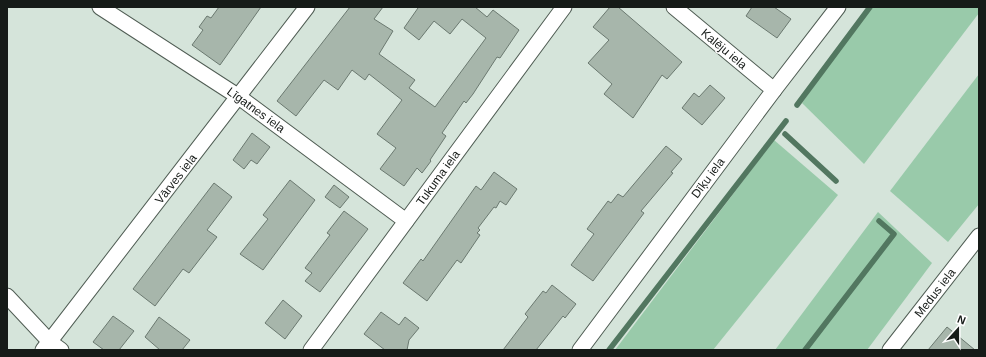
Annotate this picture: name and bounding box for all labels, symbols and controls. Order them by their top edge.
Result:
street label: Kalēju iela [698,26,750,72]
street label: Līgatnes iela [224,84,288,136]
street label: Tukuma iela [413,147,463,208]
street label: Vārves iela [152,151,200,207]
street label: Dīķu iela [688,155,728,201]
street label: Medus iela [912,266,959,320]
north arrow [938,309,978,349]
text: N [956,313,967,327]

